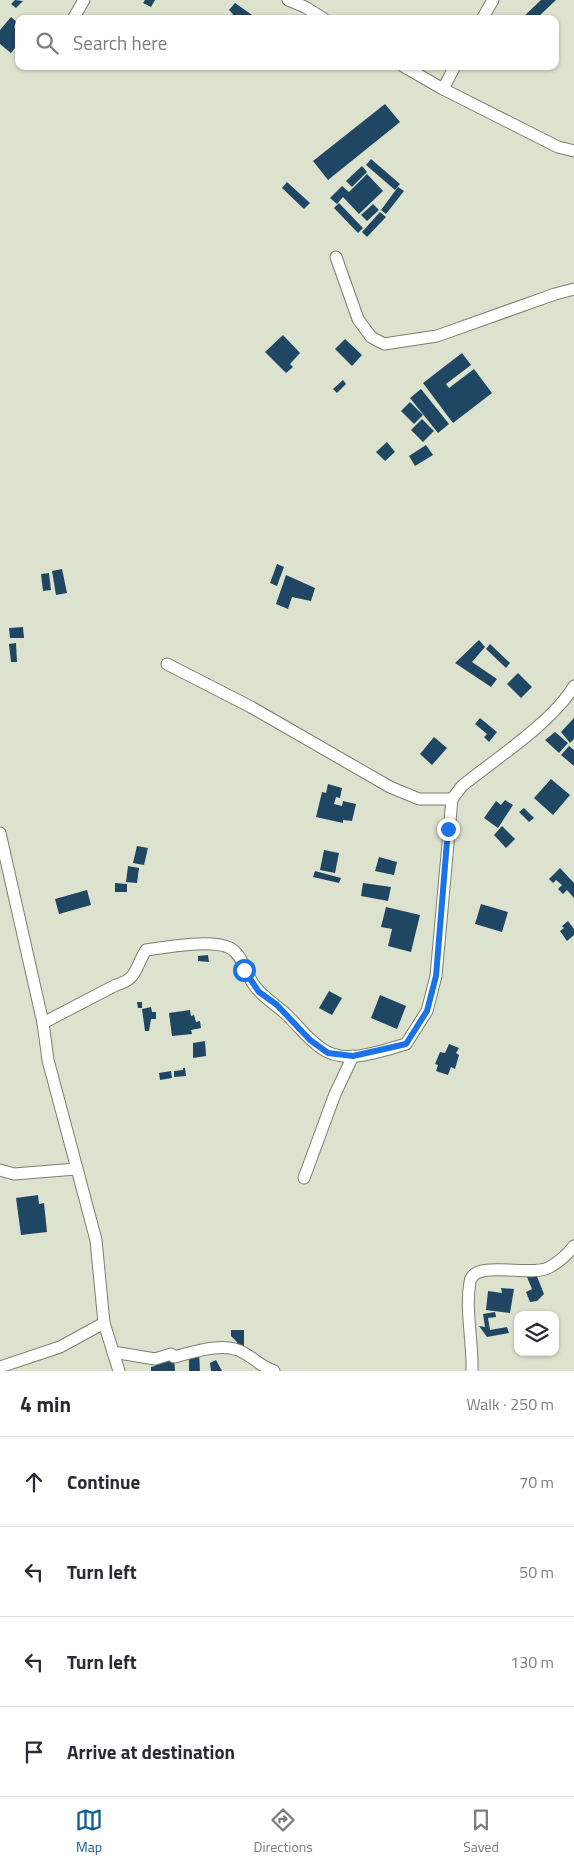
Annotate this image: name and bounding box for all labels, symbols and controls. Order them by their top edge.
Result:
search box [15,15,559,70]
text: Search here [73,28,167,57]
icon: search [33,29,61,57]
route end [437,818,460,841]
route start [233,959,256,982]
map controls [514,1311,559,1356]
button: layers [514,1311,559,1356]
text: 4 min [20,1388,71,1420]
text: Walk · 250 m [466,1392,554,1416]
text: Continue [67,1467,140,1496]
icon: ahead [20,1468,48,1496]
text: 70 m [519,1470,554,1494]
text: Turn left [67,1557,137,1586]
icon: left [20,1558,48,1586]
text: 50 m [519,1560,554,1584]
text: Turn left [67,1647,137,1676]
icon: left [20,1648,48,1676]
text: 130 m [510,1650,554,1674]
text: Arrive at destination [67,1737,235,1766]
icon: arrive [20,1738,48,1766]
tab: Map [75,1806,103,1857]
tab: Directions [253,1806,313,1857]
tab: Saved [463,1806,499,1857]

